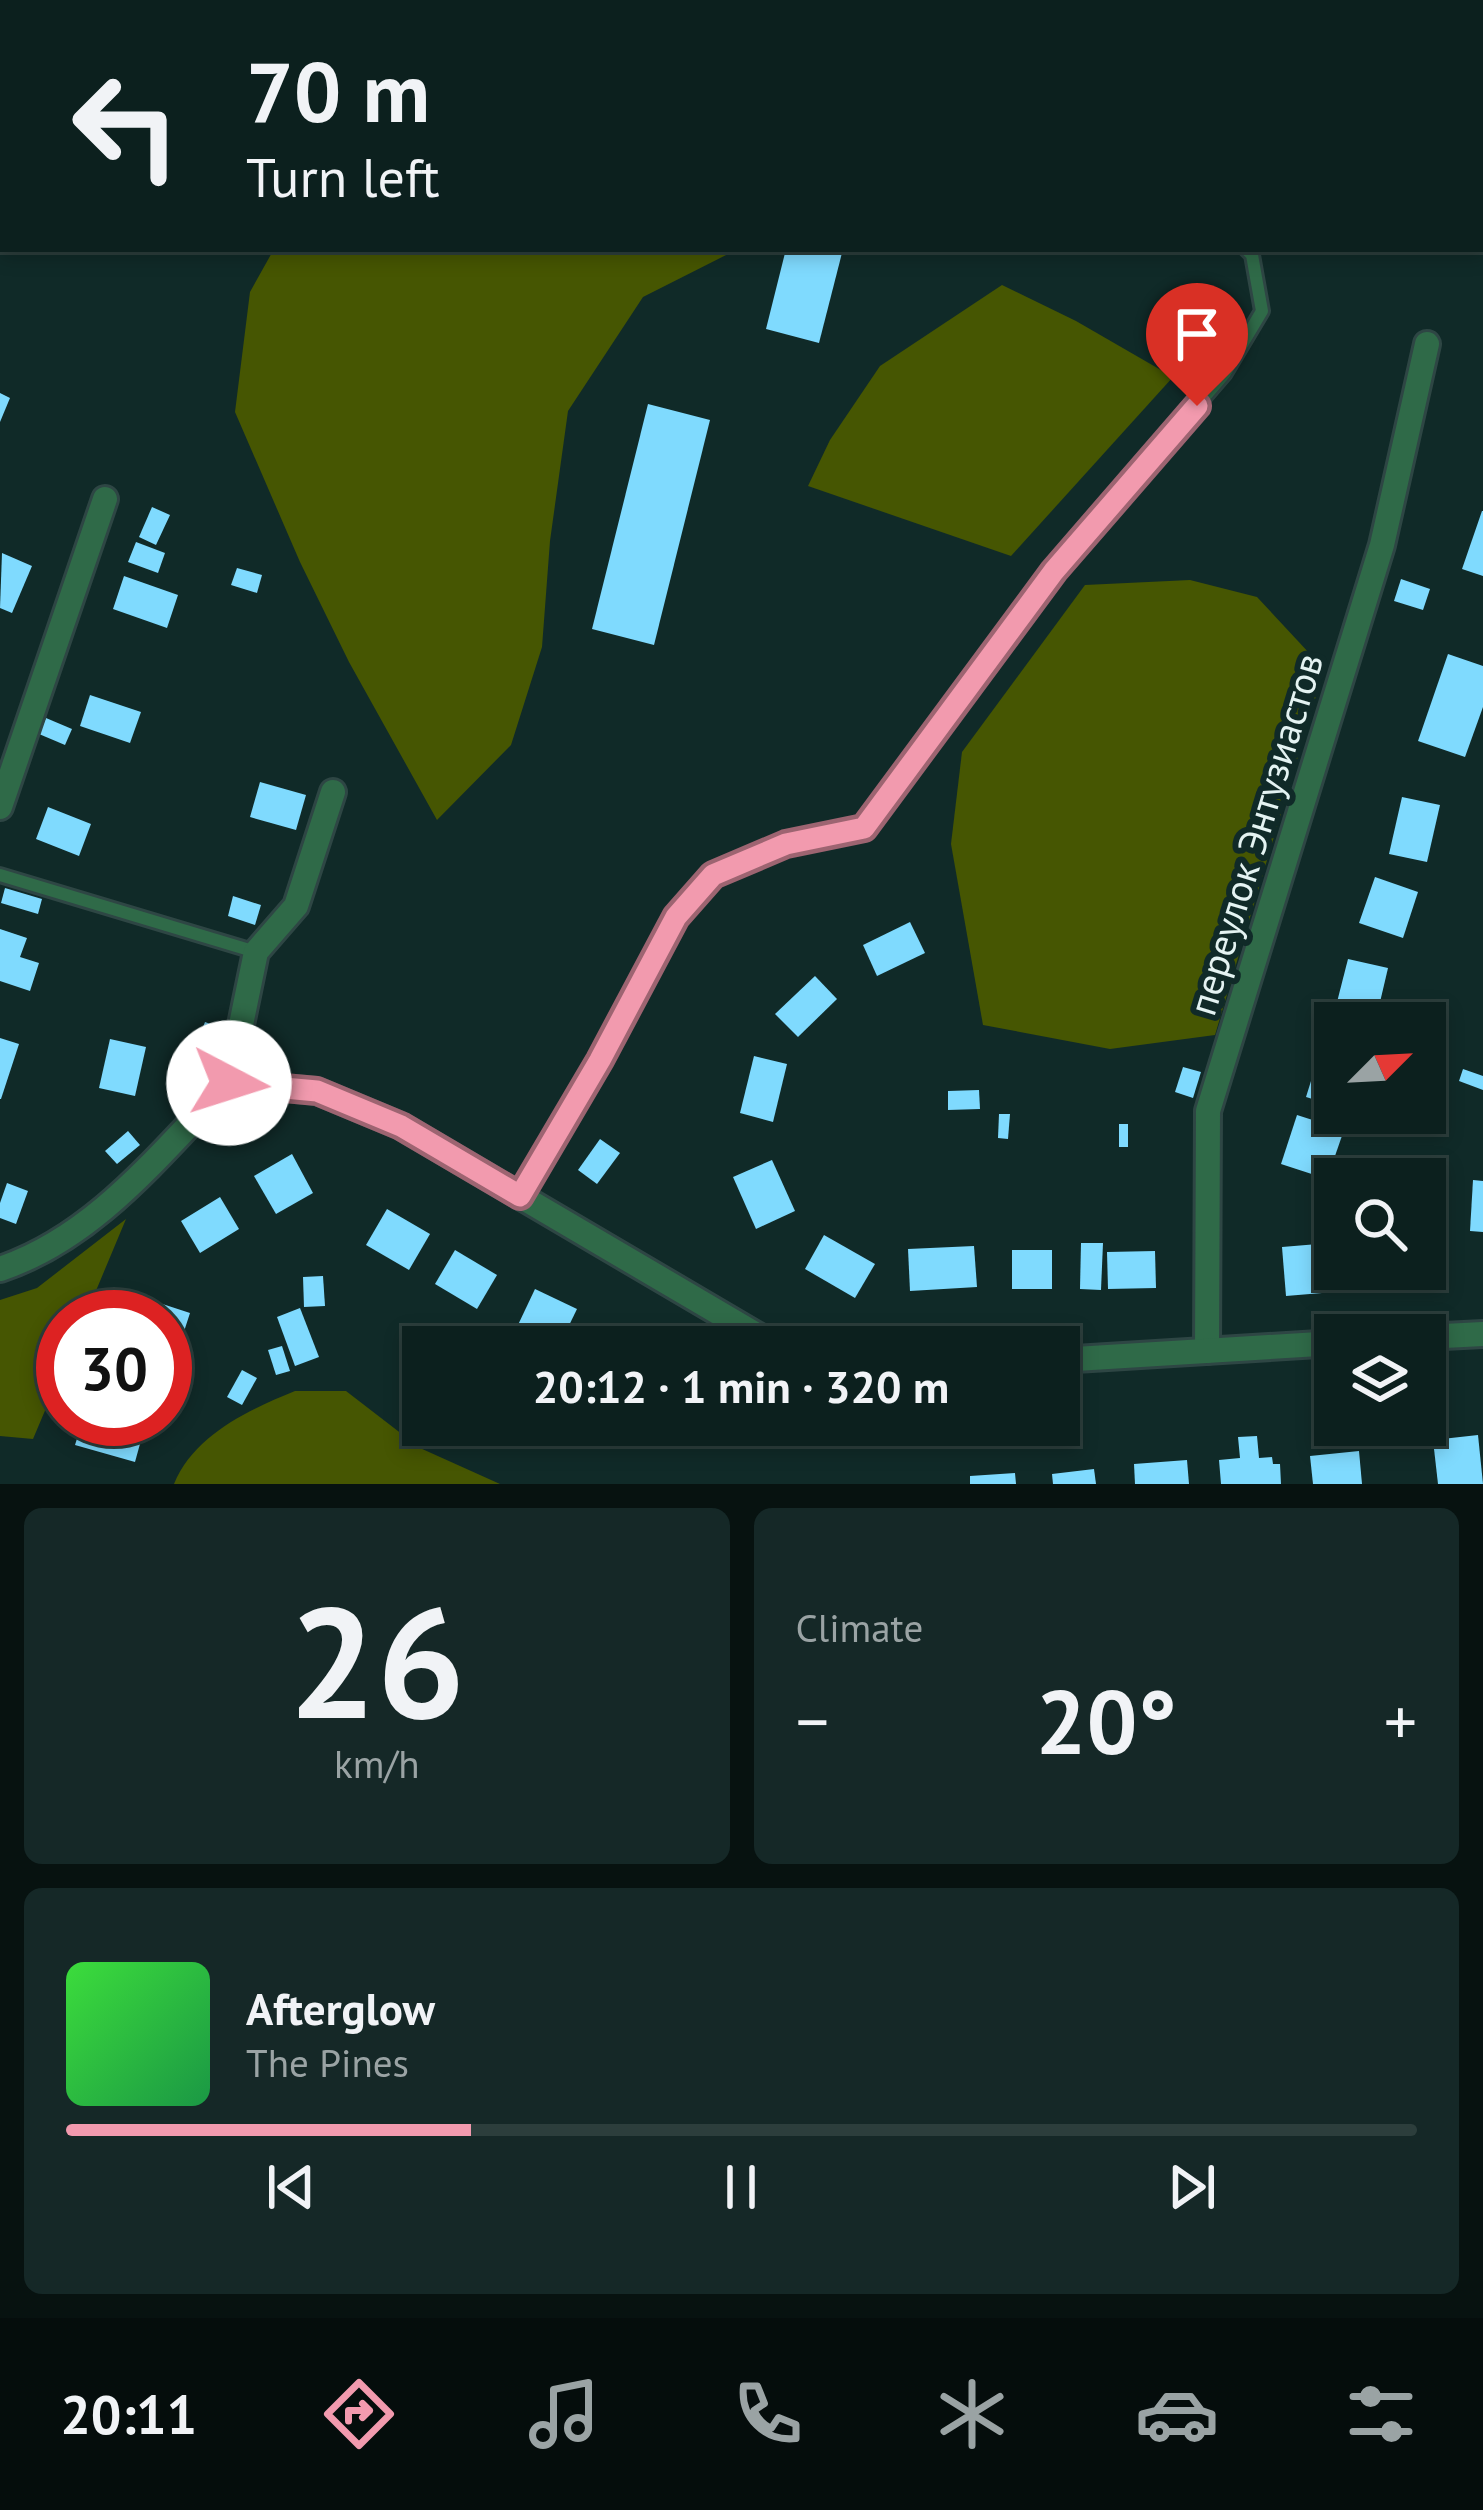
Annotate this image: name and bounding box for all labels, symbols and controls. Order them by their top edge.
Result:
text: 70 m [246,36,430,145]
icon: left [48,48,204,204]
text: Turn left [246,142,440,212]
pin [1146,283,1248,406]
icon: arrive [1164,301,1230,367]
street label: переулок Энтузиастов [1176,647,1334,1021]
north arrow [1314,1002,1446,1134]
map controls [1314,1002,1446,1446]
position arrow [166,1020,292,1146]
button: search [1314,1158,1446,1290]
speed limit sign: 30 [36,1290,192,1446]
button: layers [1314,1314,1446,1446]
text: 20:12 · 1 min · 320 m [533,1357,949,1415]
text: 26 [288,1559,465,1761]
text: Climate [796,1602,923,1653]
text: 20° [1036,1662,1177,1779]
text: − [796,1678,829,1763]
text: + [1384,1678,1417,1763]
text: km/h [334,1738,420,1789]
text: Afterglow [246,1979,435,2037]
text: The Pines [246,2037,409,2088]
icon: previous [258,2154,324,2220]
icon: pause [708,2154,774,2220]
icon: next [1159,2154,1225,2220]
icon: directions [317,2372,401,2456]
icon: music [522,2372,606,2456]
icon: phone [726,2372,810,2456]
icon: climate [930,2372,1014,2456]
icon: car [1135,2372,1219,2456]
icon: filters [1339,2372,1423,2456]
text: 20:11 [60,2379,197,2449]

